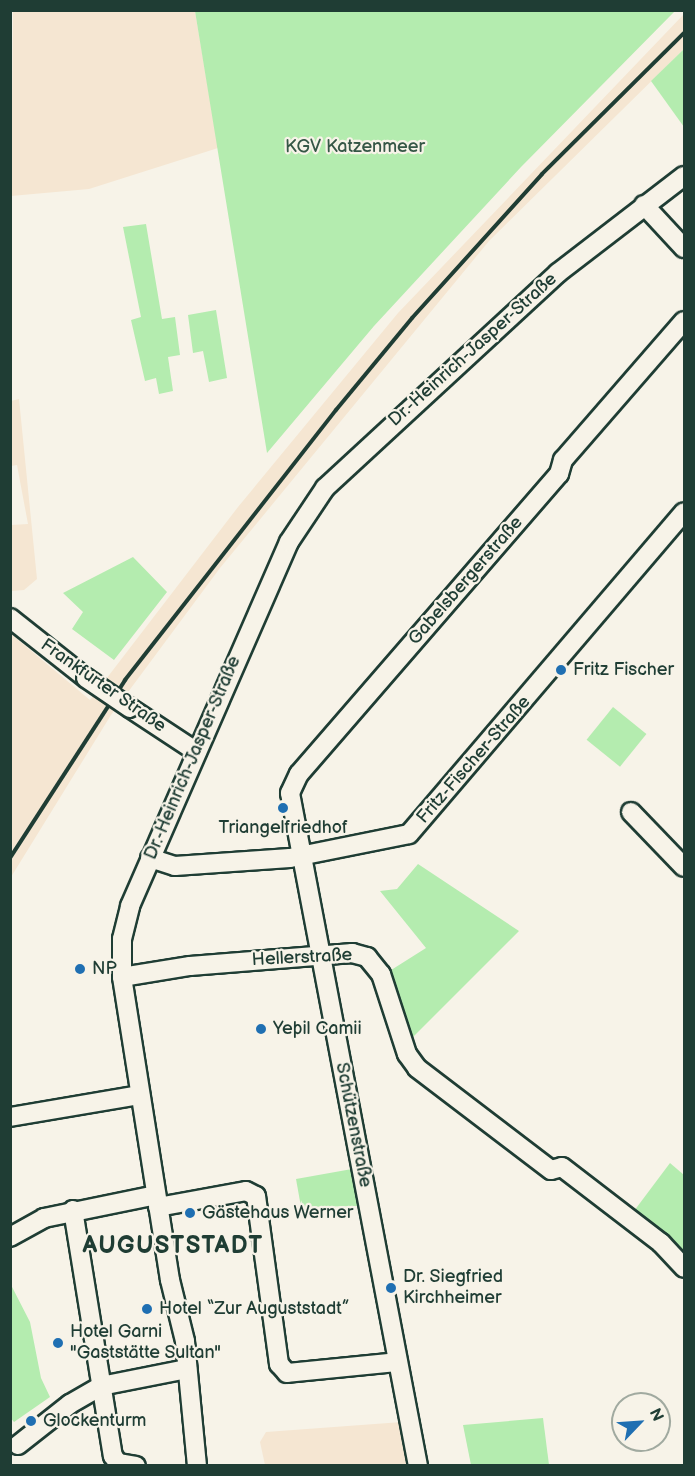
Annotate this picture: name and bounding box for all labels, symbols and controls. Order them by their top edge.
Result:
park label: KGV Katzenmeer [285,136,425,158]
street label: Dr.-Heinrich-Jasper-Straße [384,269,562,431]
street label: Gabelsbergerstraße [404,512,528,650]
street label: Frankfurter Straße [36,635,170,737]
street label: Dr.-Heinrich-Jasper-Straße [140,653,246,863]
place label: Fritz Fischer [573,659,674,681]
marker: Fritz Fischer [554,663,568,677]
street label: Fritz-Fischer-Straße [413,692,535,828]
marker: Triangelfriedhof [276,801,290,815]
place label: Triangelfriedhof [218,817,348,839]
street label: Hellerstraße [251,945,353,971]
place label: NP [92,958,117,980]
marker: NP [73,962,87,976]
place label: Yeþil Camii [273,1018,362,1040]
marker: Yeþil Camii [254,1022,268,1036]
street label: Schützenstraße [330,1061,376,1189]
place label: Gästehaus Werner [202,1202,354,1224]
marker: Gästehaus Werner [183,1206,197,1220]
district label: AUGUSTSTADT [82,1232,264,1260]
place label: Dr. Siegfried Kirchheimer [403,1267,503,1310]
marker: Dr. Siegfried Kirchheimer [384,1281,398,1295]
place label: Hotel “Zur Auguststadt” [159,1298,349,1320]
marker: Hotel “Zur Auguststadt” [140,1302,154,1316]
place label: Hotel Garni "Gaststätte Sultan" [70,1322,221,1364]
marker: Hotel Garni "Gaststätte Sultan" [51,1336,65,1350]
north arrow [611,1392,671,1452]
text: N [645,1406,667,1424]
place label: Glockenturm [43,1410,146,1432]
marker: Glockenturm [24,1414,38,1428]

